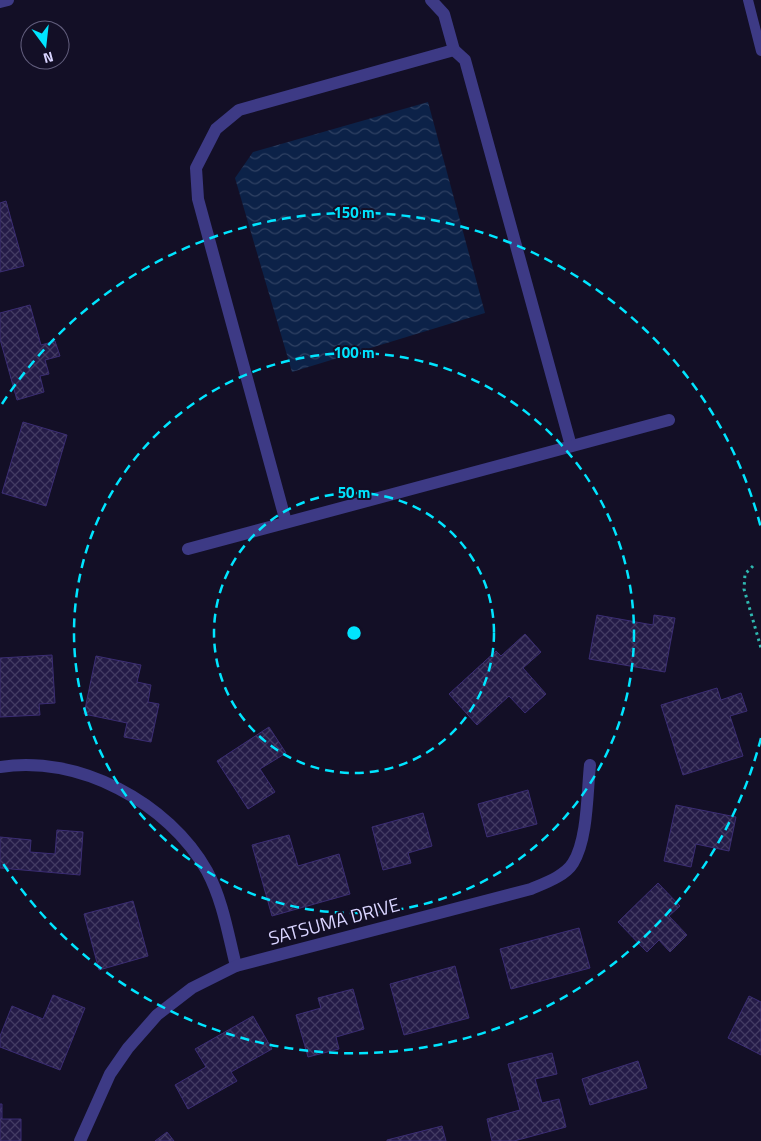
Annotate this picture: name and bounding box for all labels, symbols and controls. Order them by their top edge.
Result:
north arrow [20,20,70,70]
text: N [41,47,56,69]
text: 150 m [333,201,375,224]
text: 100 m [333,341,375,364]
text: 50 m [338,481,370,504]
centre of rings [345,624,363,642]
street label: SATSUMA DRIVE [265,889,403,952]

